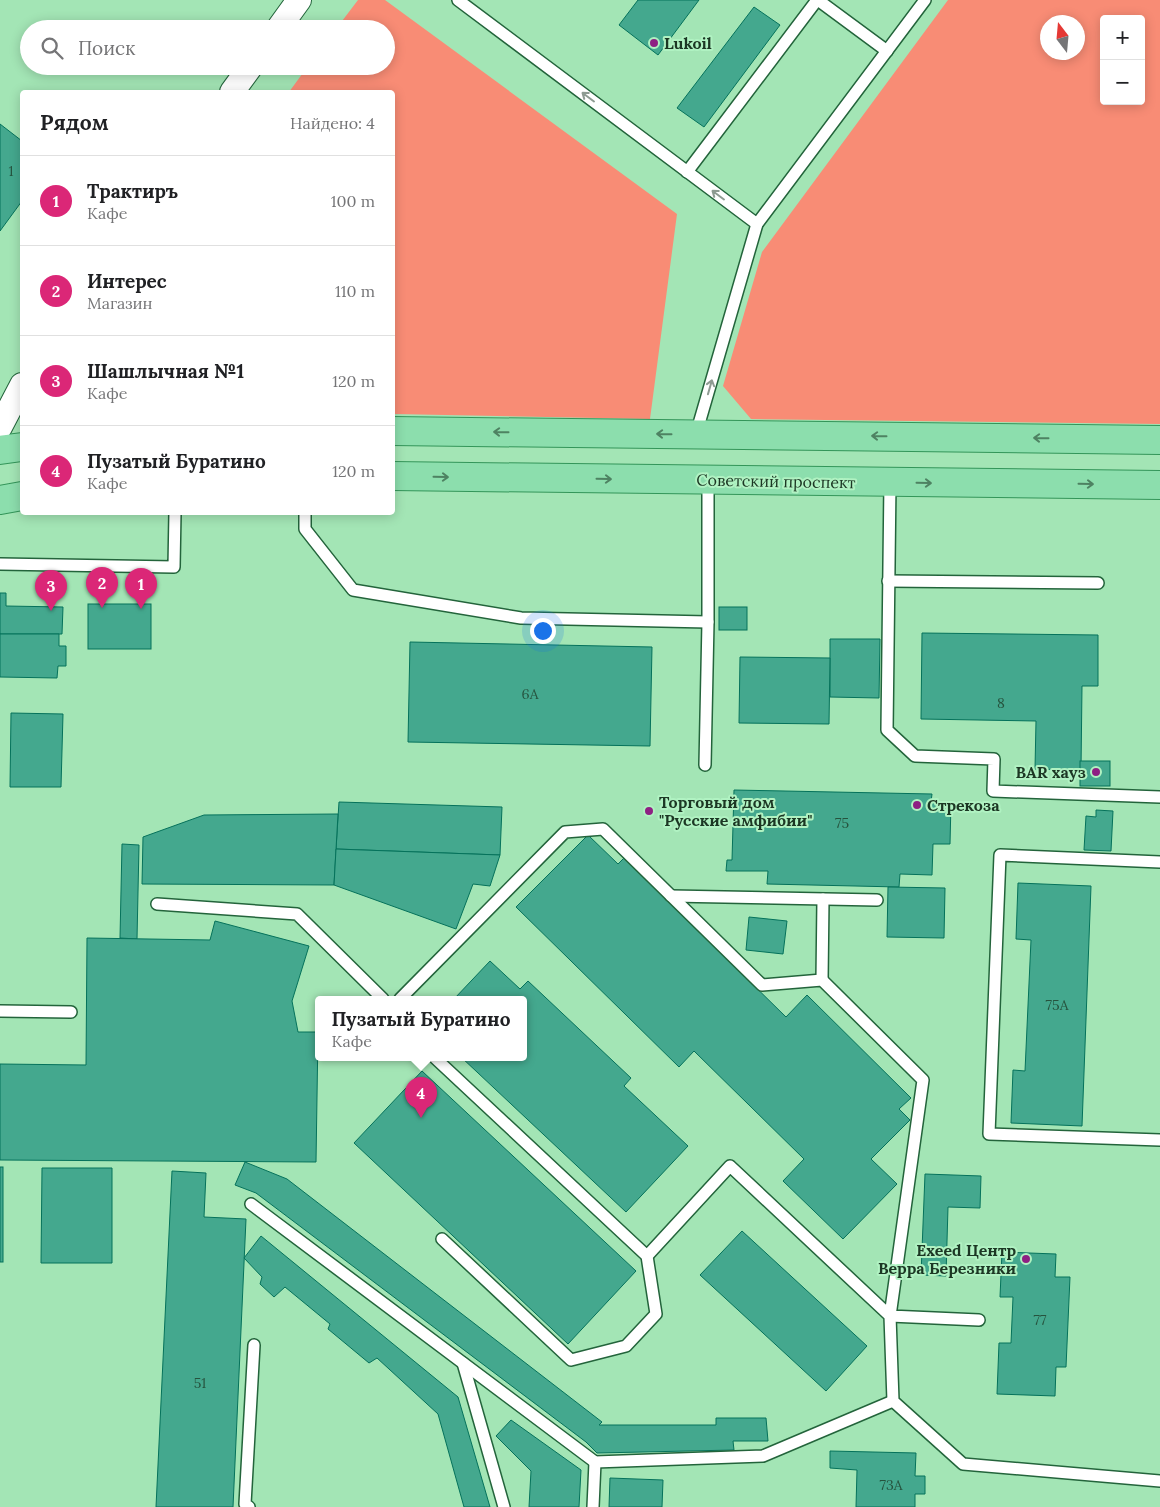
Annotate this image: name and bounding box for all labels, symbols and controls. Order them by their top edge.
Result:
north arrow [1040,15,1085,60]
map controls [1100,15,1145,105]
button: + [1100,15,1145,60]
search box [20,20,395,75]
place label: Lukoil [664,33,712,53]
icon: search [38,34,66,62]
text: Поиск [78,36,135,60]
marker: Lukoil [648,37,660,49]
button: − [1100,60,1145,105]
one-way arrow [582,92,595,103]
text: Рядом [40,109,109,136]
text: Найдено: 4 [290,113,375,133]
house number: 1 [8,162,14,180]
text: Трактиръ [87,179,178,203]
one-way arrow [711,190,725,200]
text: 1 [53,191,59,211]
text: 100 m [331,191,375,211]
text: Кафе [87,203,127,223]
text: Интерес [87,269,167,293]
text: 2 [52,281,60,301]
text: 110 m [335,281,375,301]
text: Магазин [87,293,153,313]
text: Шашлычная №1 [87,359,244,383]
text: 3 [52,371,60,391]
text: 120 m [332,371,375,391]
one-way arrow [705,380,715,396]
text: Кафе [87,383,127,403]
one-way arrow [494,427,510,437]
one-way arrow [656,429,672,439]
one-way arrow [871,431,888,441]
one-way arrow [1034,433,1050,443]
text: Пузатый Буратино [87,449,266,473]
text: 4 [52,461,60,481]
text: 120 m [332,461,375,481]
street label: Советский проспект [696,470,856,492]
one-way arrow [432,472,449,482]
text: Кафе [87,473,127,493]
one-way arrow [595,474,611,484]
one-way arrow [915,478,931,488]
one-way arrow [1078,480,1094,489]
pin: 2 [86,567,118,608]
pin: 1 [125,568,157,609]
pin: 3 [35,570,67,611]
your location [530,618,556,644]
house number: 6А [522,685,539,703]
house number: 8 [997,694,1005,712]
place label: BAR хауз [1016,762,1086,782]
marker: BAR хауз [1090,766,1102,778]
place label: Торговый дом "Русские амфибии" [659,792,812,830]
place label: Стрекоза [927,795,1000,815]
marker: Стрекоза [911,799,923,811]
marker: Торговый дом "Русские амфибии" [643,805,655,817]
house number: 75 [835,814,849,832]
popup [315,996,527,1061]
house number: 75А [1046,996,1069,1014]
text: Пузатый Буратино [332,1007,510,1031]
text: Кафе [332,1031,372,1051]
pin: 4 [405,1077,437,1118]
place label: Exeed Центр Верра Березники [878,1240,1016,1278]
marker: Exeed Центр Верра Березники [1020,1253,1032,1265]
house number: 77 [1034,1311,1047,1329]
house number: 51 [194,1374,206,1392]
house number: 73А [879,1476,903,1494]

